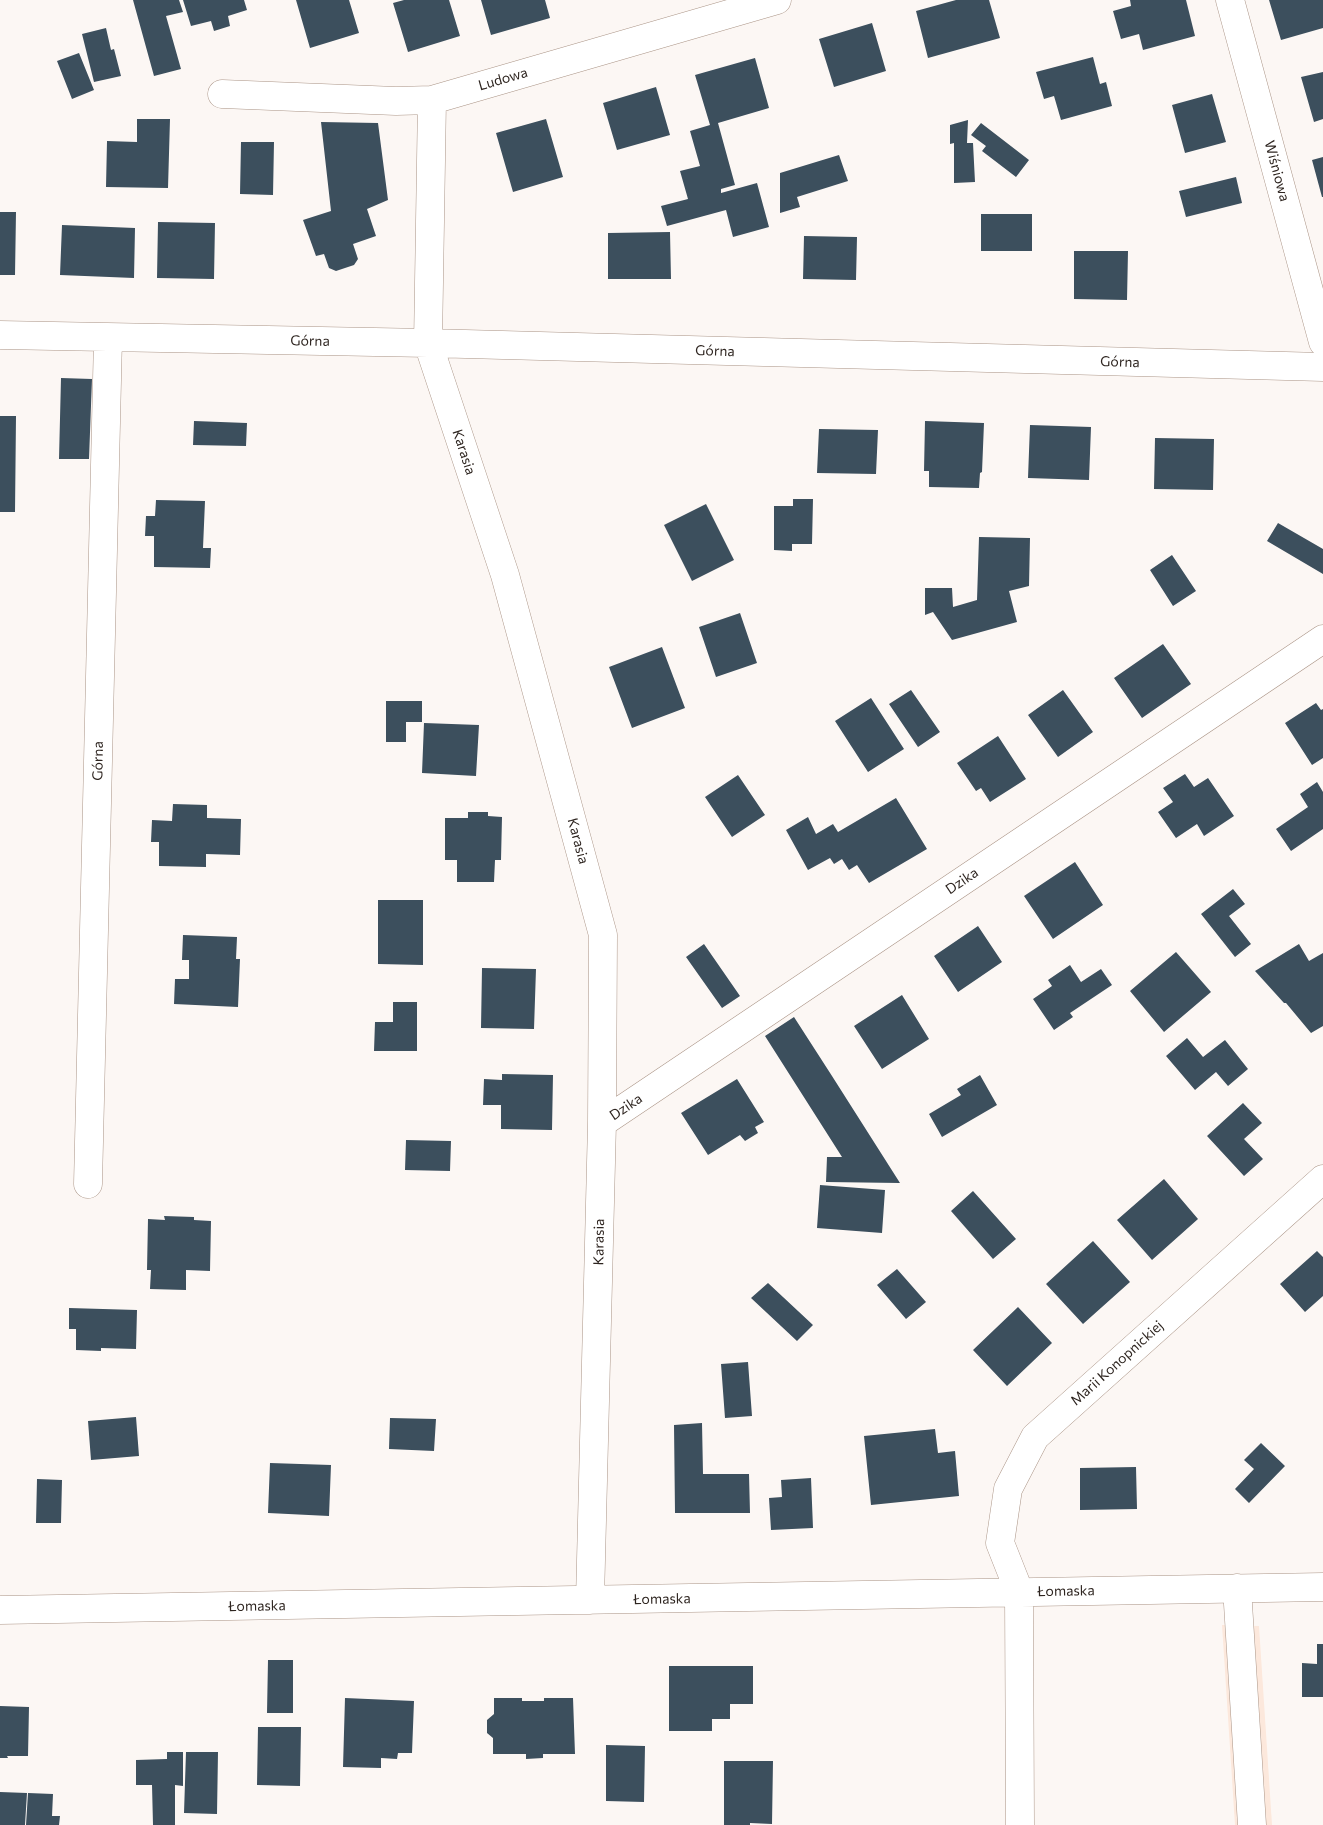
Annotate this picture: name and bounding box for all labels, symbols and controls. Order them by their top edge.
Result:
street label: Ludowa [476,64,530,94]
street label: Wiśniowa [1261,139,1293,203]
street label: Górna [290,332,330,350]
street label: Górna [695,342,735,360]
street label: Górna [1100,353,1140,371]
street label: Karasia [449,427,479,477]
street label: Górna [89,741,107,781]
street label: Karasia [564,816,592,866]
street label: Dzika [942,864,982,898]
street label: Dzika [606,1090,646,1124]
street label: Karasia [590,1218,608,1266]
street label: Marii Konopnickiej [1067,1317,1167,1409]
street label: Łomaska [1037,1582,1095,1600]
street label: Łomaska [633,1590,691,1608]
street label: Łomaska [228,1597,286,1615]

